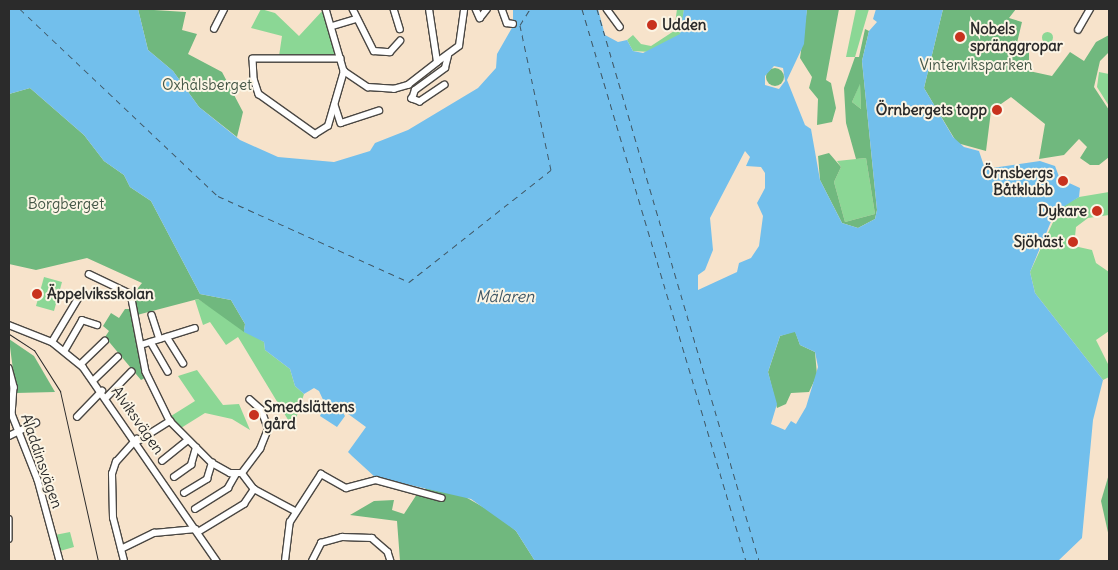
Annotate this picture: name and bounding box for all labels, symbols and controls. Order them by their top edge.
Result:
place label: Udden [662,16,706,34]
marker: Udden [646,19,658,31]
place label: Nobels spränggropar [970,19,1063,54]
marker: Nobels spränggropar [954,31,966,43]
park label: Vinterviksparken [919,56,1033,74]
park label: Oxhålsberget [162,76,252,94]
place label: Örnbergets topp [876,101,987,119]
marker: Örnbergets topp [991,104,1003,116]
place label: Örnsbergs Båtklubb [982,163,1053,198]
marker: Örnsbergs Båtklubb [1057,175,1069,187]
park label: Borgberget [28,195,104,213]
place label: Dykare [1038,202,1087,220]
marker: Dykare [1091,205,1103,217]
place label: Sjöhäst [1014,233,1063,251]
marker: Sjöhäst [1067,236,1079,248]
place label: Äppelviksskolan [47,285,154,303]
water label: Mälaren [476,286,534,306]
marker: Äppelviksskolan [31,288,43,300]
street label: Alviksvägen [108,383,168,457]
place label: Smedslättens gård [264,397,355,432]
marker: Smedslättens gård [248,409,260,421]
street label: Aladdinsvägen [17,411,67,511]

